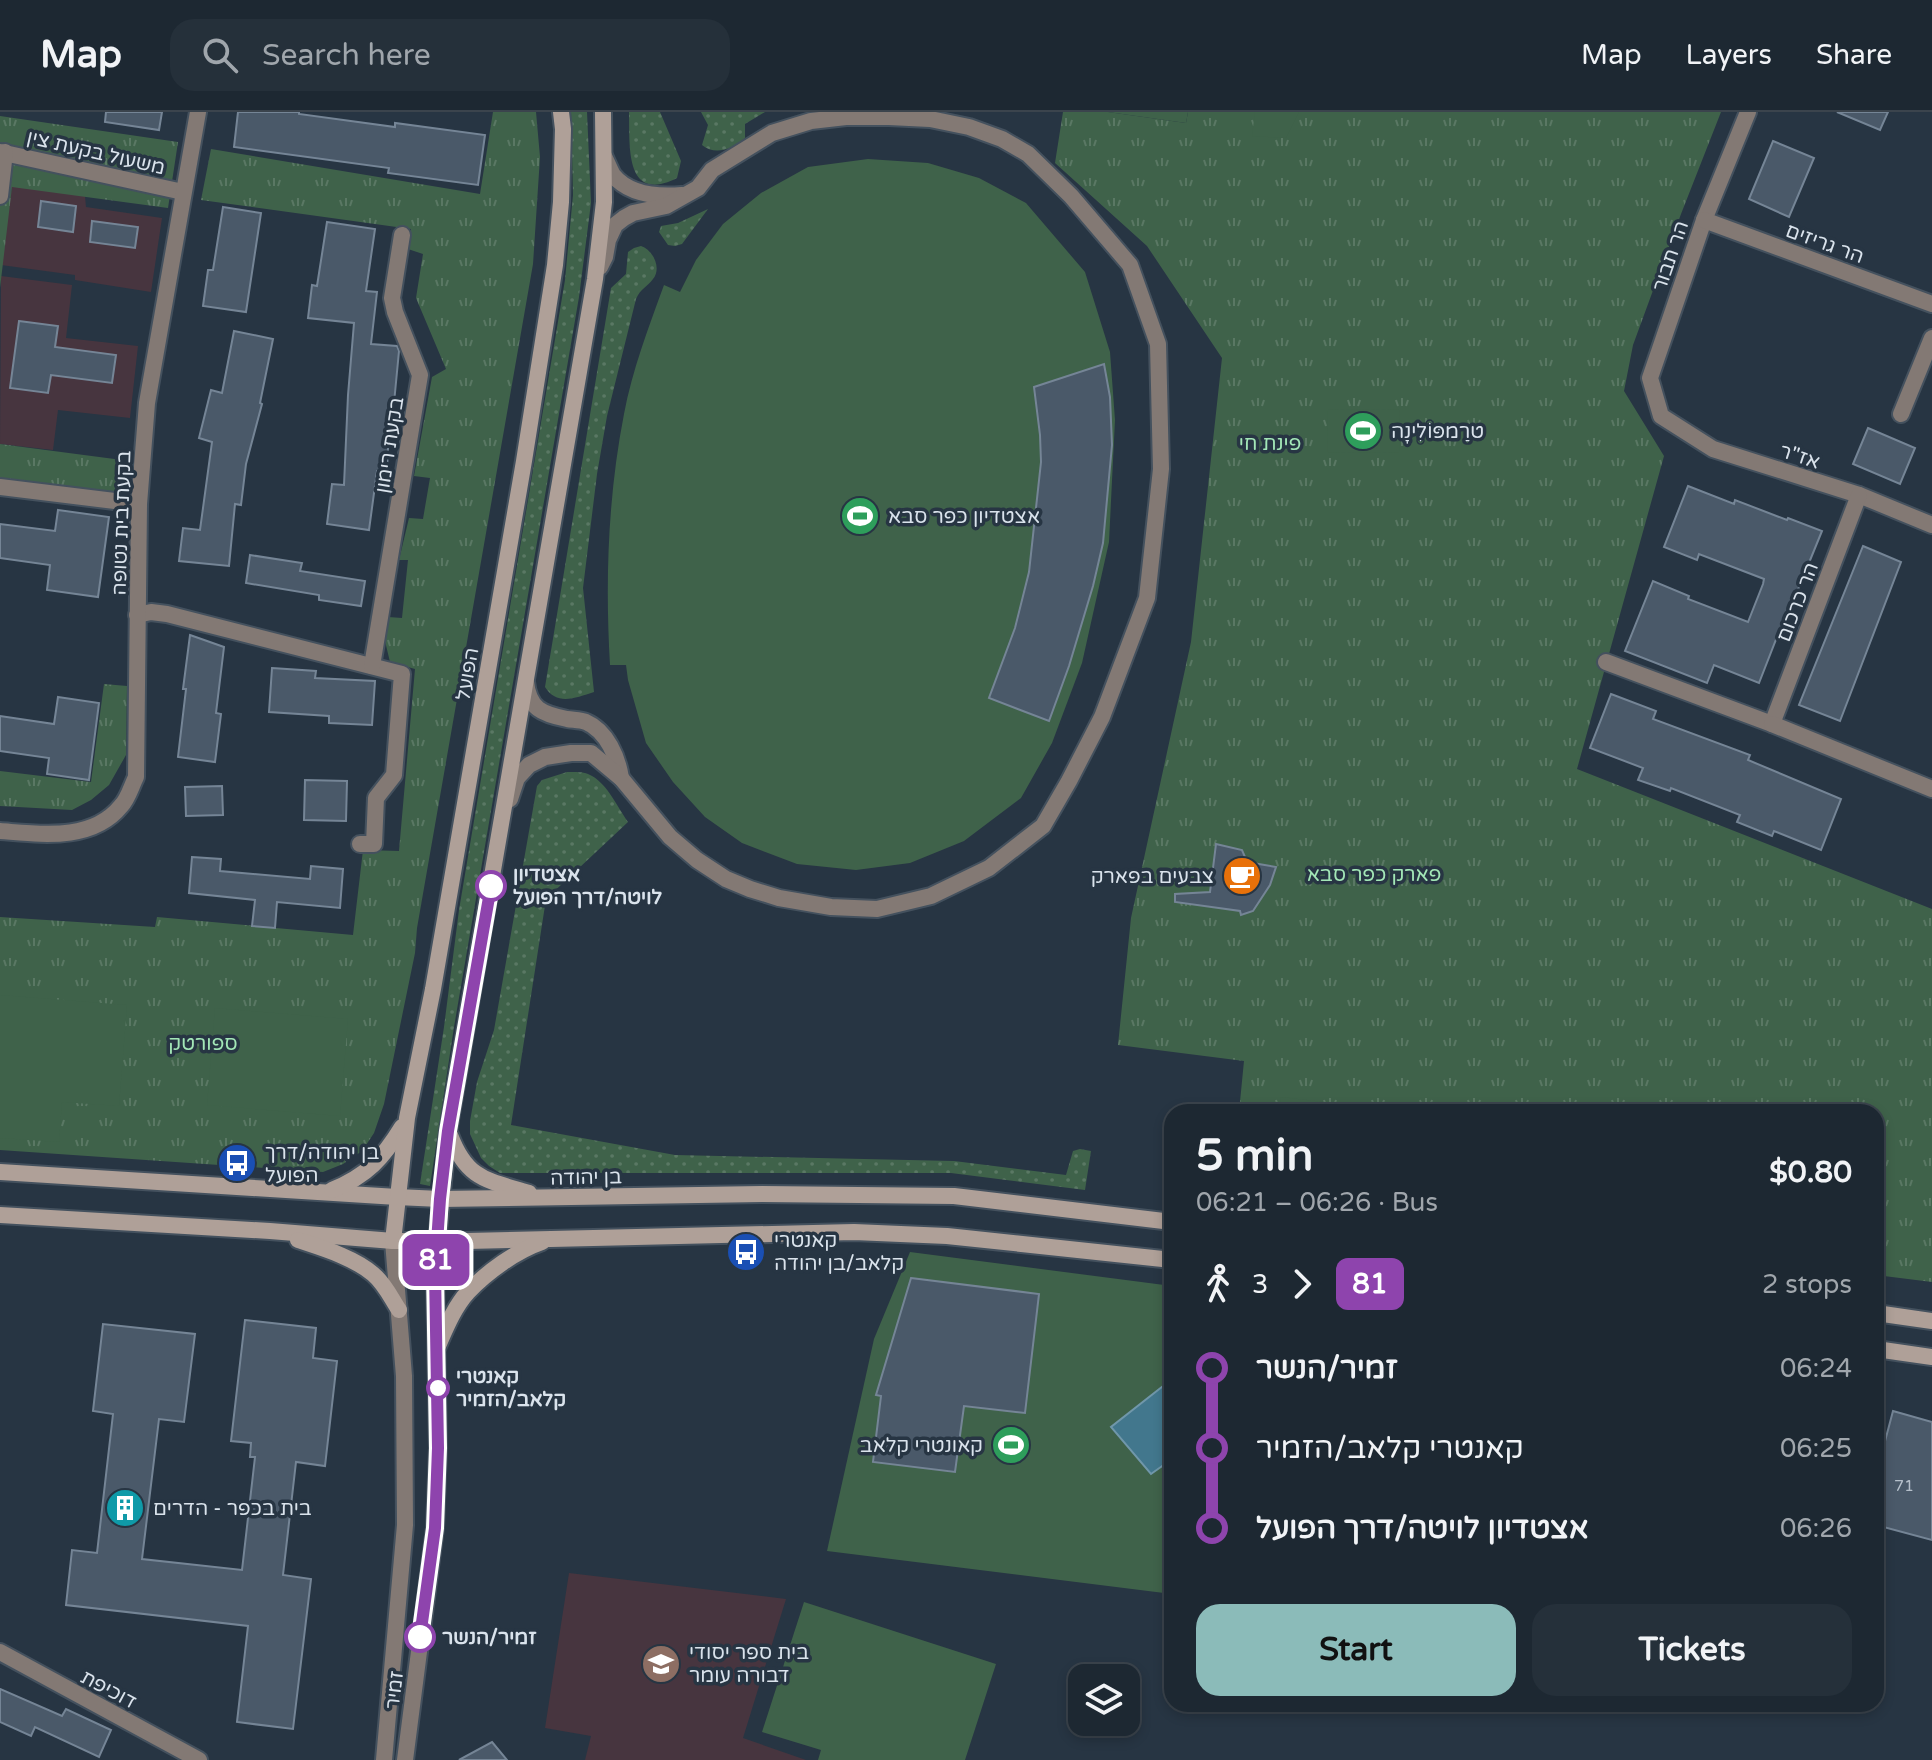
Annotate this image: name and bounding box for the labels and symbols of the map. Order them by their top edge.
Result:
street label: משעול בקעת צין [24,125,167,181]
street label: הר תבור [1648,218,1694,295]
street label: הר גריזים [1782,219,1867,269]
street label: בקעת רימון [371,395,409,495]
sports icon: טרַמפּוֹלִינָה [1342,410,1384,452]
place label: טרַמפּוֹלִינָה [1391,420,1484,444]
park label: פינת חי [1239,432,1301,456]
street label: אז"ר [1776,439,1823,475]
street label: בקעת בית נטופה [107,450,137,596]
sports icon: אצטדיון כפר סבא [839,495,881,537]
place label: אצטדיון כפר סבא [888,505,1040,529]
street label: הר כרכום [1772,559,1824,645]
street label: הפועל [452,646,484,703]
cafe icon: צבעים בפארק [1221,855,1263,897]
place label: אצטדיון לויטה/דרך הפועל [513,863,663,910]
park label: פארק כפר סבא [1307,863,1441,887]
place label: צבעים בפארק [1091,865,1214,889]
marker: אצטדיון לויטה/דרך הפועל [476,871,506,901]
park label: ספורטק [168,1032,238,1056]
place label: בן יהודה/דרך הפועל [265,1141,379,1188]
bus stop icon: בן יהודה/דרך הפועל [216,1142,258,1184]
street label: בן יהודה [550,1165,622,1191]
place label: קאנטרי קלאב/בן יהודה [774,1229,904,1276]
bus stop icon: קאנטרי קלאב/בן יהודה [725,1231,767,1273]
line badge: 81 [400,1234,472,1286]
place label: קאנטרי קלאב/הזמיר [456,1365,566,1412]
marker: קאנטרי קלאב/הזמיר [427,1377,449,1399]
sports icon: קאונטרי קלאב [990,1424,1032,1466]
place label: קאונטרי קלאב [860,1434,983,1458]
house number: 71 [1894,1476,1914,1496]
building icon: בית בכפר - הדרים [104,1487,146,1529]
place label: בית בכפר - הדרים [153,1497,312,1521]
marker: זמיר/הנשר [405,1622,435,1652]
place label: זמיר/הנשר [442,1626,537,1650]
place label: בית ספר יסודי דבורה עומר [689,1641,809,1688]
school or university icon: בית ספר יסודי דבורה עומר [640,1643,682,1685]
street label: דוכיפת [77,1665,141,1715]
street label: זמיר [381,1670,409,1711]

